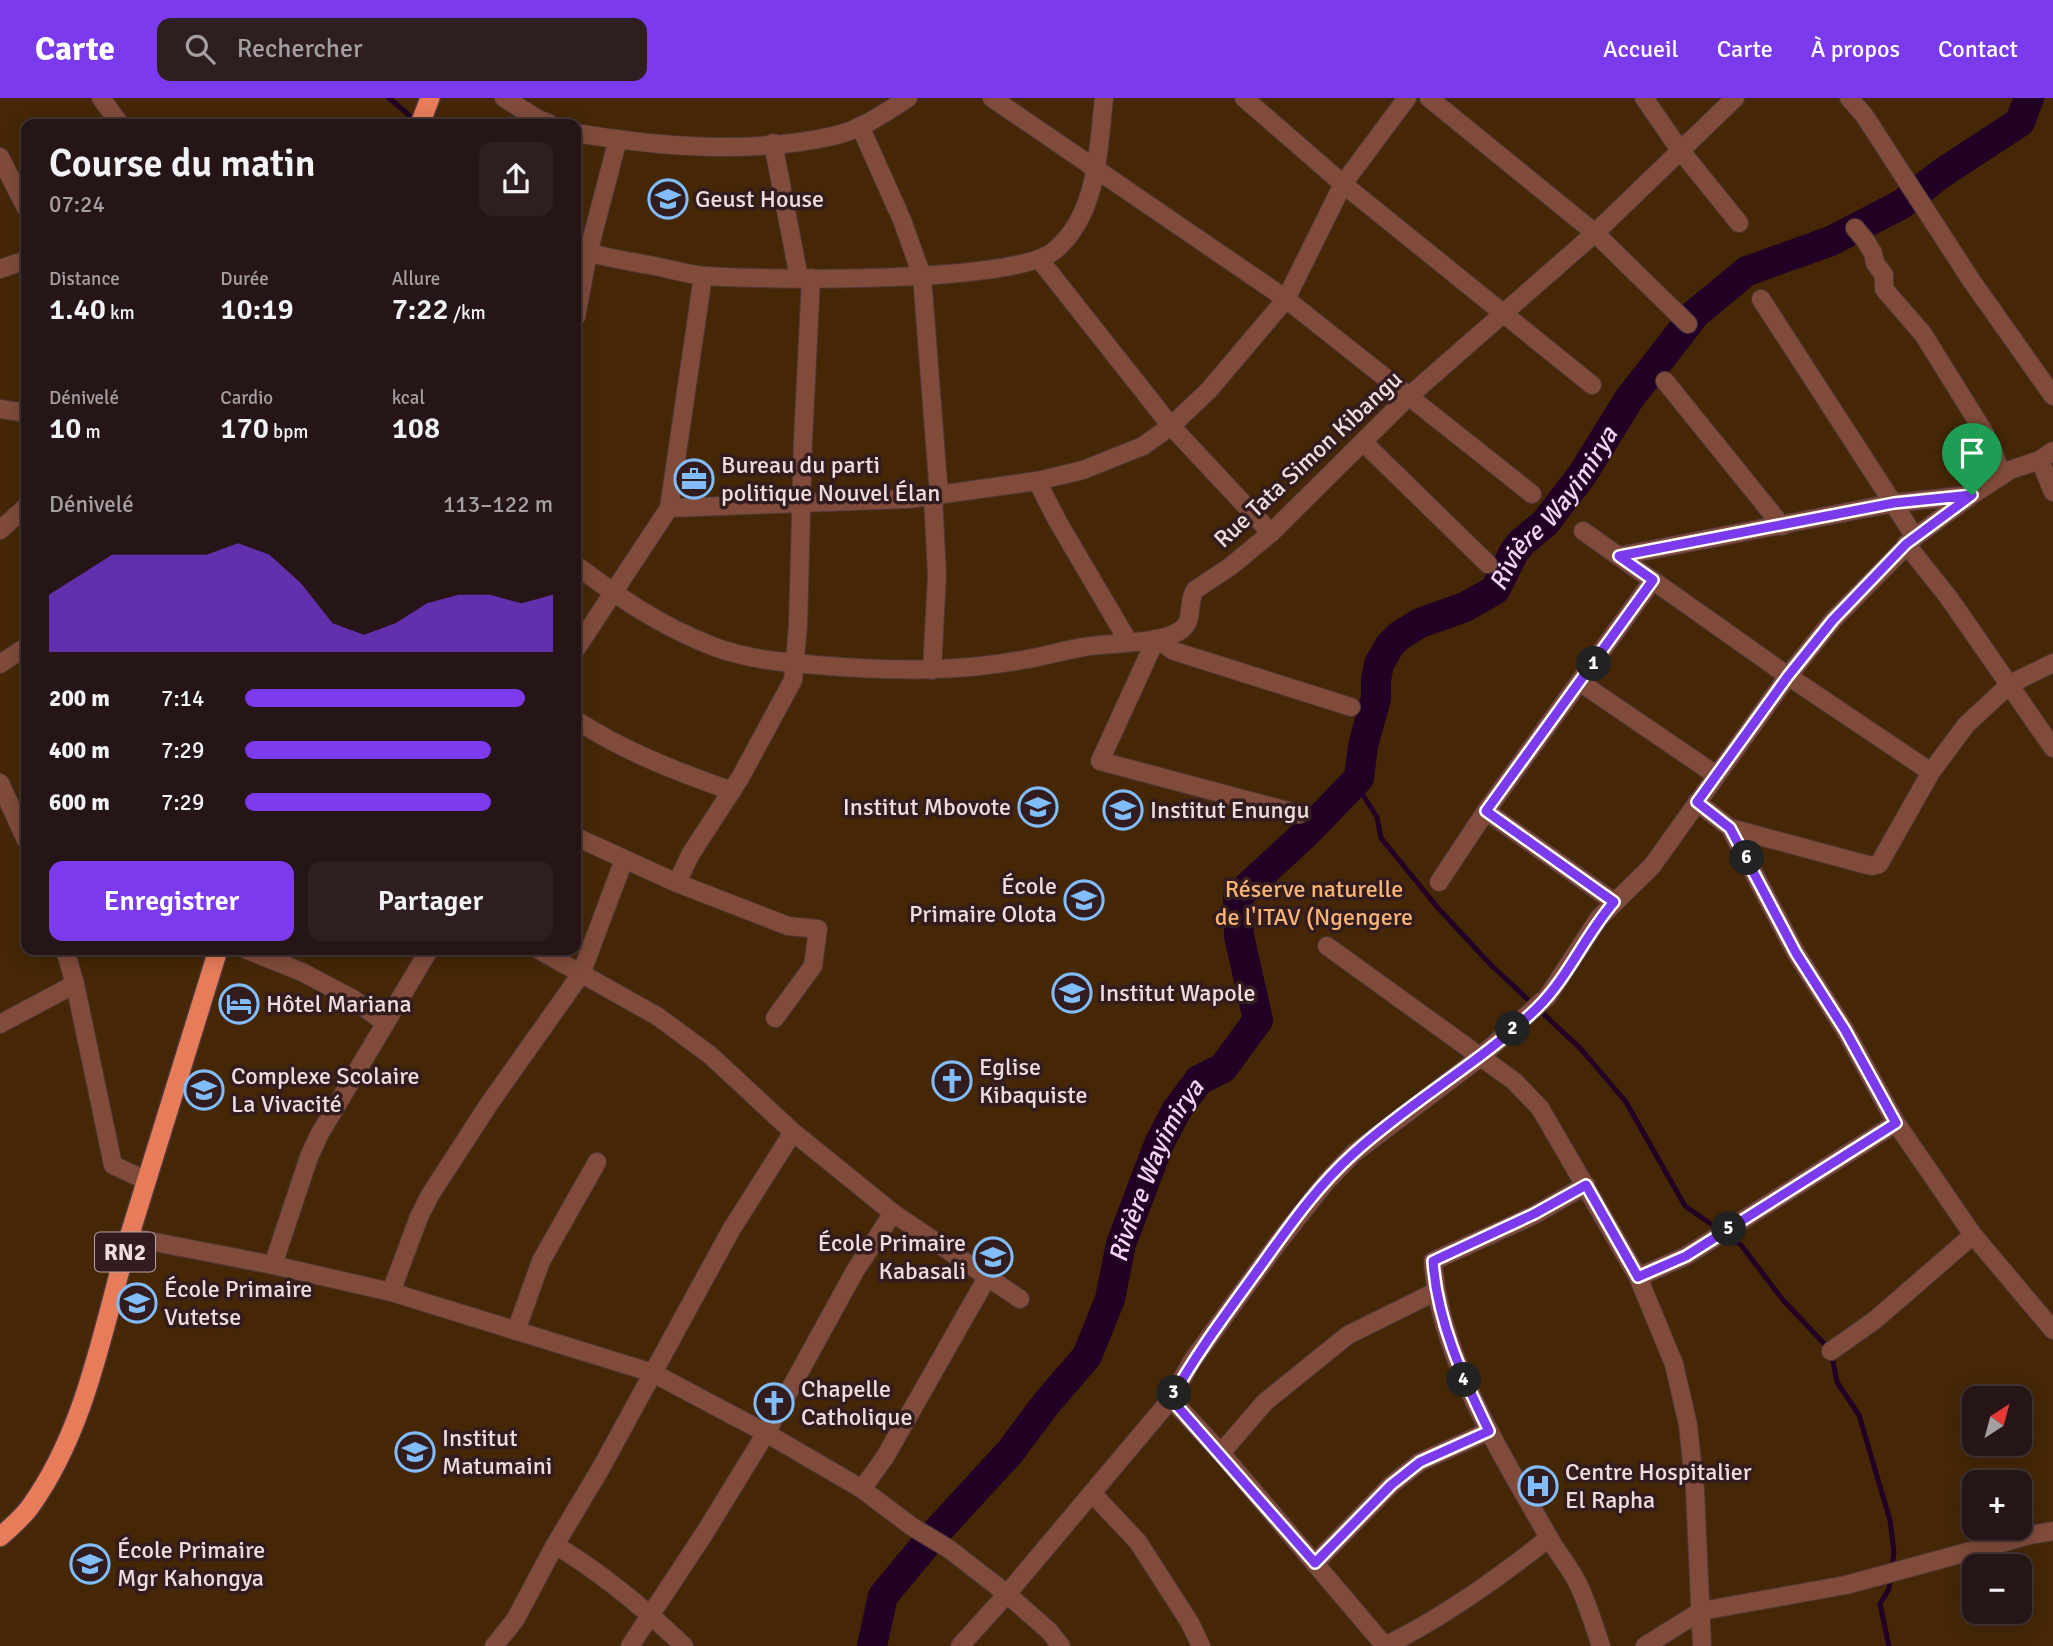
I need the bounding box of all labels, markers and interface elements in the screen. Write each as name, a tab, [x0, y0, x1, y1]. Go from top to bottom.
search box	[157, 18, 647, 81]
text: Carte	[35, 29, 115, 70]
icon: search	[181, 30, 219, 68]
text: Rechercher	[237, 33, 363, 65]
text: Accueil	[1603, 34, 1679, 64]
text: Carte	[1717, 34, 1773, 64]
text: À propos	[1811, 34, 1900, 64]
text: Contact	[1938, 34, 2018, 64]
text: Course du matin	[49, 140, 316, 187]
button: share	[479, 142, 553, 216]
school or university icon: Geust House	[647, 178, 689, 220]
place label: Geust House	[695, 184, 824, 214]
text: 07:24	[49, 190, 105, 219]
text: Distance	[49, 267, 120, 291]
text: Durée	[220, 267, 269, 291]
text: Allure	[392, 267, 440, 291]
text: 1.40	[49, 291, 106, 328]
text: 10:19	[220, 291, 294, 328]
text: 7:22	[392, 291, 449, 328]
text: km	[106, 301, 135, 325]
text: /km	[449, 301, 486, 325]
street label: Rue Tata Simon Kibangu	[1208, 364, 1408, 554]
text: Dénivelé	[49, 386, 119, 410]
text: Cardio	[220, 386, 273, 410]
text: kcal	[392, 386, 425, 410]
text: 10	[49, 410, 81, 447]
text: 170	[220, 410, 269, 447]
text: 108	[392, 410, 440, 447]
text: m	[81, 420, 101, 444]
text: bpm	[269, 420, 308, 444]
water label: Rivière Wayimirya	[1482, 420, 1626, 596]
pin	[1942, 423, 2002, 495]
icon: arrive	[1953, 434, 1991, 472]
place label: Bureau du parti politique Nouvel Élan	[721, 450, 940, 508]
office icon: Bureau du parti politique Nouvel Élan	[673, 458, 715, 500]
text: Dénivelé	[49, 490, 134, 519]
text: 113–122 m	[443, 490, 553, 519]
pin: 1	[1576, 646, 1612, 682]
text: 1	[1588, 651, 1599, 675]
text: 200 m	[49, 684, 110, 713]
text: 7:14	[161, 684, 204, 713]
text: 400 m	[49, 736, 110, 765]
text: 7:29	[161, 736, 204, 765]
school or university icon: Institut Mbovote	[1017, 786, 1059, 828]
text: 600 m	[49, 788, 110, 817]
text: 7:29	[161, 788, 204, 817]
school or university icon: Institut Enungu	[1102, 789, 1144, 831]
place label: Institut Mbovote	[843, 792, 1011, 822]
place label: Institut Enungu	[1150, 795, 1310, 825]
pin: 6	[1730, 840, 1764, 876]
text: 6	[1741, 845, 1752, 869]
button: Enregistrer	[49, 861, 294, 941]
button: Partager	[308, 861, 553, 941]
place label: École Primaire Olota	[909, 871, 1057, 929]
park label: Réserve naturelle de l'ITAV (Ngengere	[1215, 874, 1413, 932]
school or university icon: École Primaire Olota	[1063, 879, 1105, 921]
school or university icon: Institut Wapole	[1051, 972, 1093, 1014]
place label: Institut Wapole	[1099, 978, 1256, 1008]
hotel icon: Hôtel Mariana	[218, 983, 260, 1025]
place label: Hôtel Mariana	[266, 989, 412, 1019]
pin: 2	[1496, 1012, 1530, 1046]
text: 2	[1507, 1016, 1518, 1040]
place label: Eglise Kibaquiste	[979, 1052, 1087, 1110]
church icon: Eglise Kibaquiste	[931, 1060, 973, 1102]
place label: Complexe Scolaire La Vivacité	[231, 1061, 420, 1119]
school or university icon: Complexe Scolaire La Vivacité	[183, 1069, 225, 1111]
water label: Rivière Wayimirya	[1103, 1072, 1212, 1265]
pin: 5	[1712, 1212, 1746, 1246]
text: 5	[1723, 1216, 1734, 1240]
place label: École Primaire Kabasali	[818, 1228, 966, 1286]
road number: RN2	[95, 1232, 155, 1272]
school or university icon: École Primaire Kabasali	[972, 1236, 1014, 1278]
place label: École Primaire Vutetse	[164, 1274, 312, 1332]
school or university icon: École Primaire Vutetse	[116, 1282, 158, 1324]
pin: 4	[1446, 1362, 1482, 1398]
text: 4	[1458, 1367, 1469, 1391]
place label: Chapelle Catholique	[801, 1374, 912, 1432]
pin: 3	[1156, 1376, 1192, 1410]
text: 3	[1168, 1380, 1179, 1404]
church icon: Chapelle Catholique	[753, 1382, 795, 1424]
north arrow	[1962, 1386, 2032, 1456]
map controls	[1962, 1386, 2032, 1624]
place label: Institut Matumaini	[442, 1423, 552, 1481]
school or university icon: Institut Matumaini	[394, 1431, 436, 1473]
place label: Centre Hospitalier El Rapha	[1565, 1457, 1752, 1515]
hospital icon: Centre Hospitalier El Rapha	[1517, 1465, 1559, 1507]
button: +	[1962, 1470, 2032, 1540]
place label: École Primaire Mgr Kahongya	[117, 1535, 265, 1593]
school or university icon: École Primaire Mgr Kahongya	[69, 1543, 111, 1585]
button: −	[1962, 1554, 2032, 1624]

